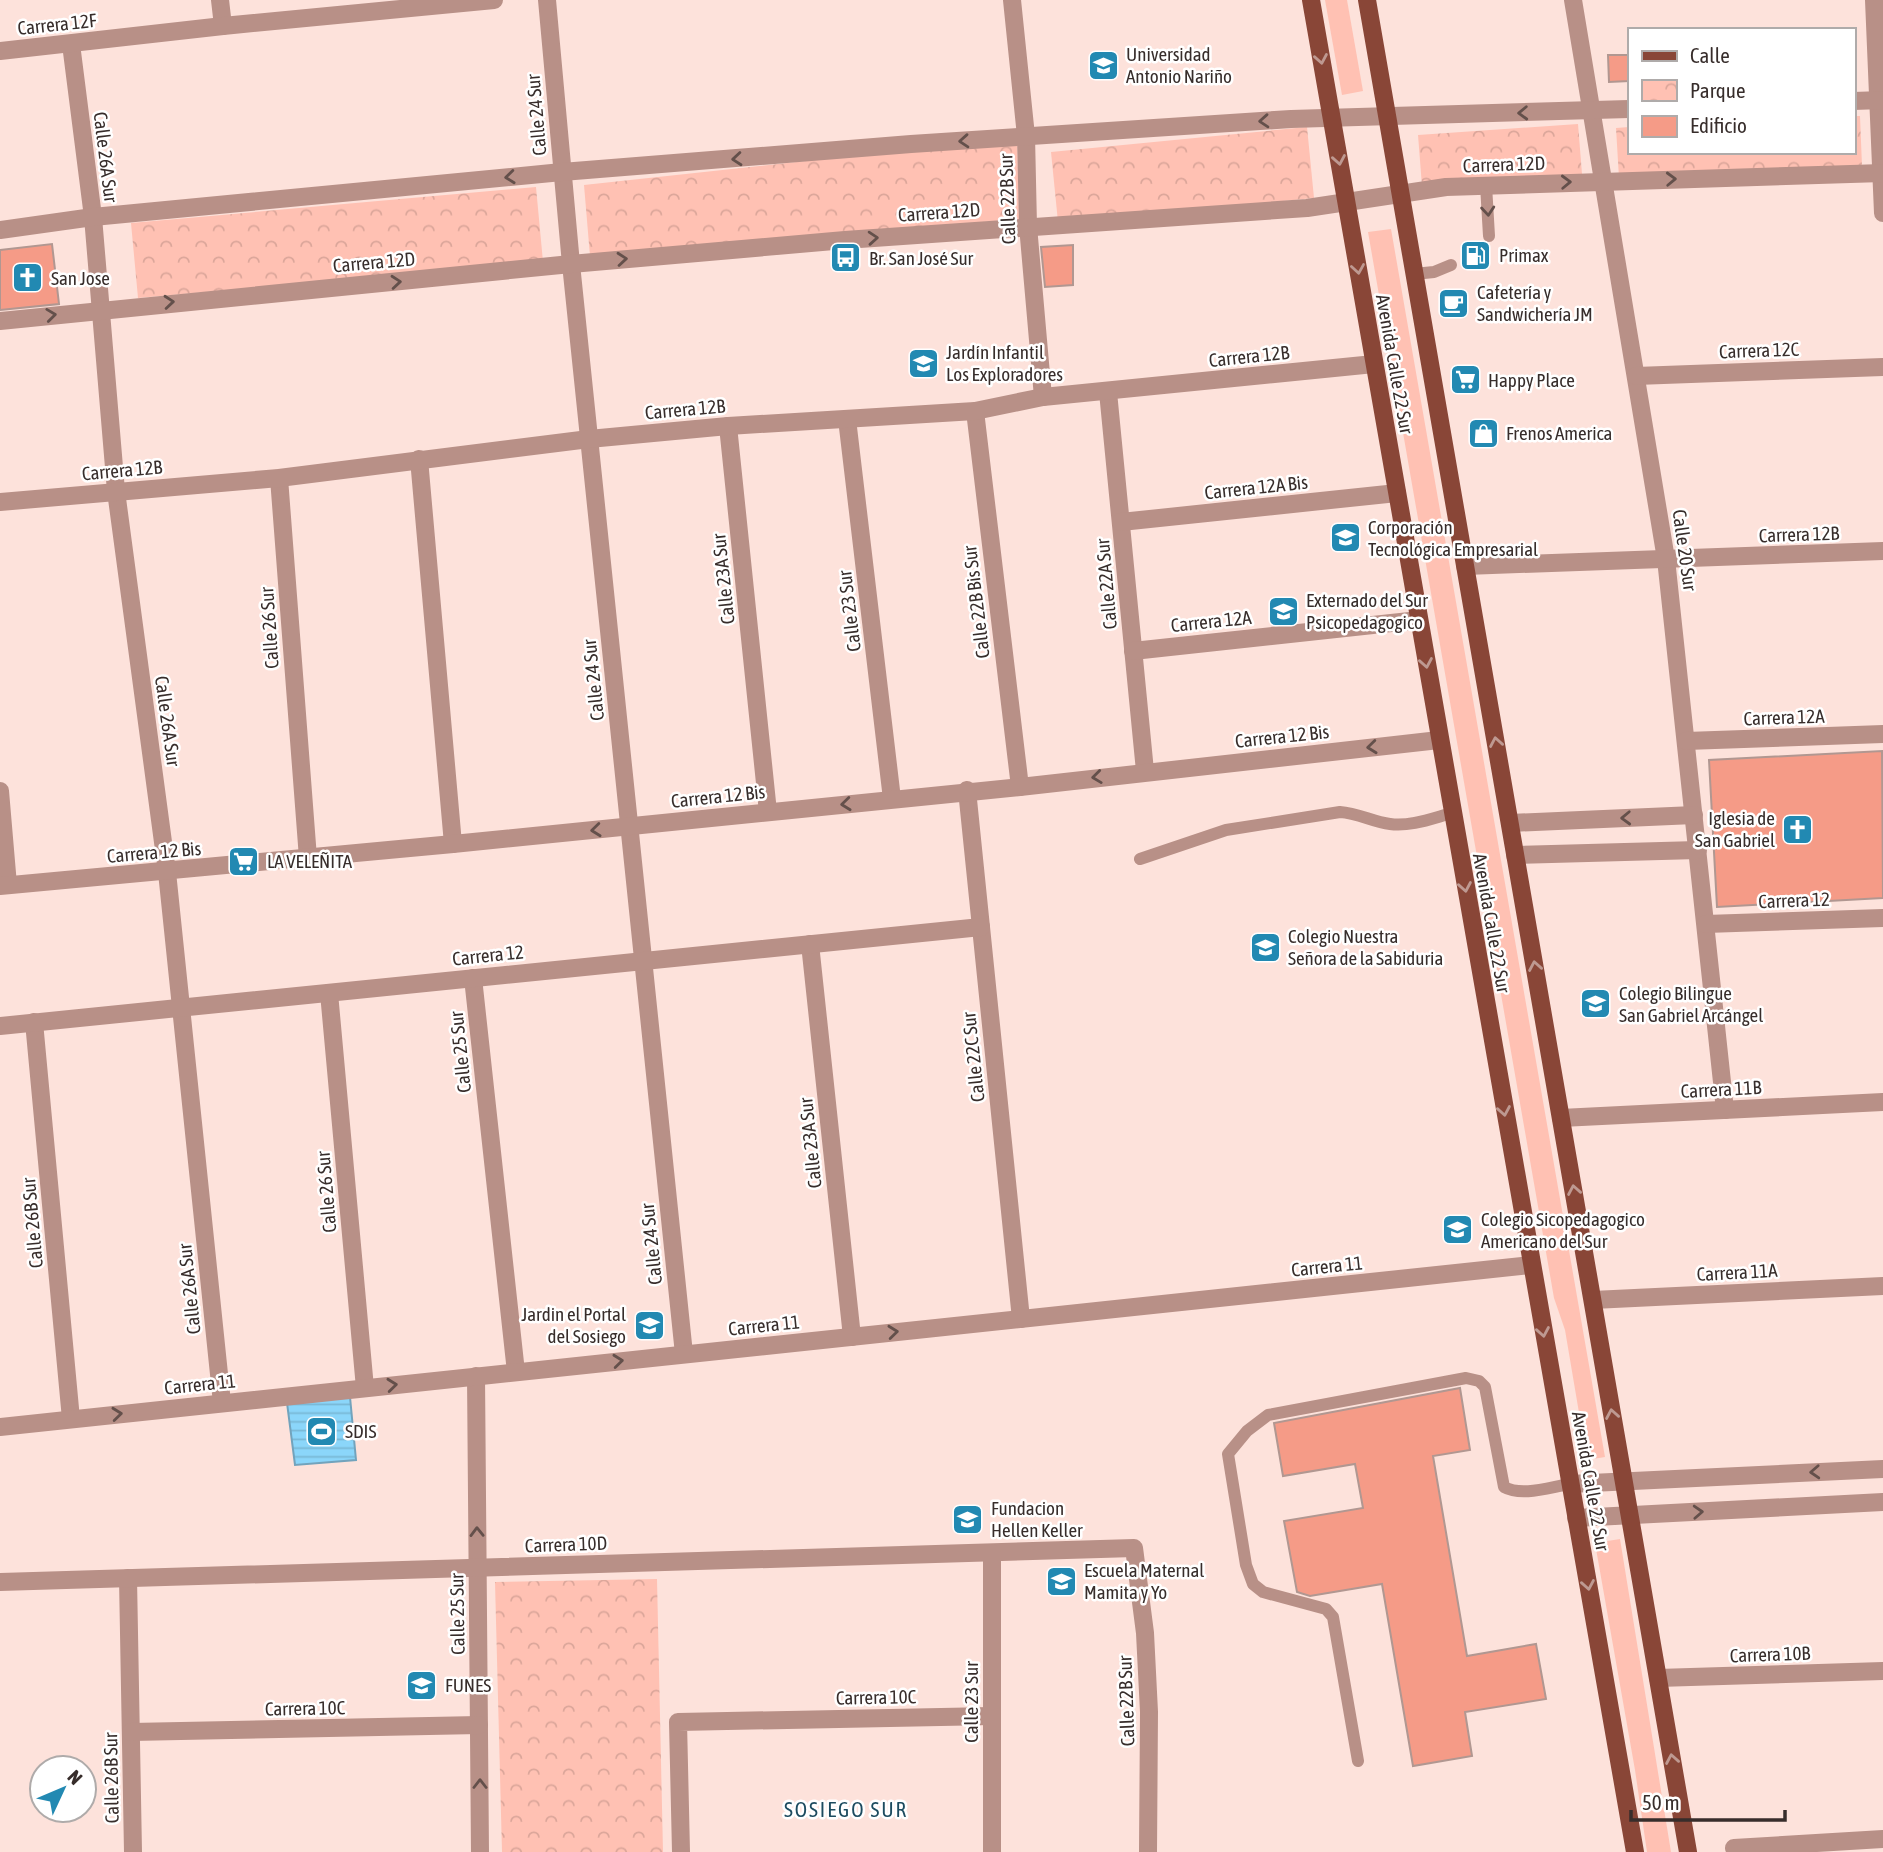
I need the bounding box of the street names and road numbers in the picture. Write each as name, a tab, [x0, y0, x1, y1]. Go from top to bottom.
street label: Carrera 12F	[16, 9, 98, 39]
street label: Calle 24 Sur	[521, 73, 551, 157]
street label: Calle 26A Sur	[90, 110, 123, 204]
street label: Carrera 12D	[1462, 152, 1546, 176]
street label: Calle 22B Sur	[994, 153, 1020, 245]
street label: Carrera 12D	[897, 198, 981, 226]
street label: Carrera 12D	[332, 247, 416, 277]
street label: Avenida Calle 22 Sur	[1372, 292, 1418, 436]
street label: Carrera 12C	[1718, 338, 1800, 362]
street label: Carrera 12B	[1208, 341, 1290, 371]
street label: Carrera 12B	[644, 395, 726, 423]
street label: Carrera 12B	[81, 456, 163, 484]
street label: Carrera 12A Bis	[1203, 471, 1309, 503]
street label: Calle 20 Sur	[1668, 508, 1702, 592]
street label: Carrera 12B	[1758, 522, 1840, 546]
street label: Calle 23A Sur	[707, 532, 739, 625]
street label: Calle 22A Sur	[1091, 537, 1121, 630]
street label: Calle 22B Bis Sur	[958, 544, 994, 660]
street label: Calle 23 Sur	[833, 569, 865, 653]
street label: Calle 26 Sur	[255, 586, 283, 670]
street label: Carrera 12A	[1170, 606, 1253, 636]
street label: Calle 24 Sur	[578, 638, 608, 722]
street label: Calle 26A Sur	[151, 674, 185, 768]
street label: Carrera 12A	[1743, 705, 1826, 729]
street label: Carrera 12 Bis	[1234, 720, 1330, 752]
street label: Carrera 12 Bis	[670, 780, 766, 812]
street label: Carrera 12 Bis	[106, 837, 202, 867]
street label: Avenida Calle 22 Sur	[1469, 851, 1515, 995]
street label: Carrera 12	[1758, 888, 1830, 912]
street label: Carrera 12	[451, 940, 525, 970]
street label: Calle 25 Sur	[445, 1010, 475, 1094]
street label: Calle 22C Sur	[957, 1011, 989, 1103]
street label: Carrera 11B	[1680, 1076, 1762, 1102]
street label: Calle 23A Sur	[794, 1096, 826, 1189]
street label: Calle 26 Sur	[311, 1150, 341, 1234]
street label: Calle 26B Sur	[17, 1176, 47, 1269]
street label: Calle 24 Sur	[636, 1202, 666, 1286]
street label: Calle 26A Sur	[173, 1242, 205, 1335]
street label: Carrera 11	[1290, 1251, 1364, 1281]
street label: Carrera 11A	[1696, 1259, 1779, 1285]
street label: Carrera 11	[727, 1310, 801, 1340]
street label: Carrera 11	[163, 1369, 237, 1399]
street label: Avenida Calle 22 Sur	[1568, 1409, 1614, 1553]
street label: Carrera 10D	[524, 1532, 608, 1556]
street label: Calle 25 Sur	[445, 1573, 469, 1655]
street label: Carrera 10B	[1729, 1642, 1811, 1666]
street label: Calle 22B Sur	[1113, 1655, 1139, 1747]
street label: Calle 23 Sur	[960, 1661, 982, 1743]
street label: Carrera 10C	[836, 1685, 917, 1709]
street label: Carrera 10C	[265, 1696, 346, 1720]
street label: Calle 26B Sur	[99, 1732, 123, 1824]

